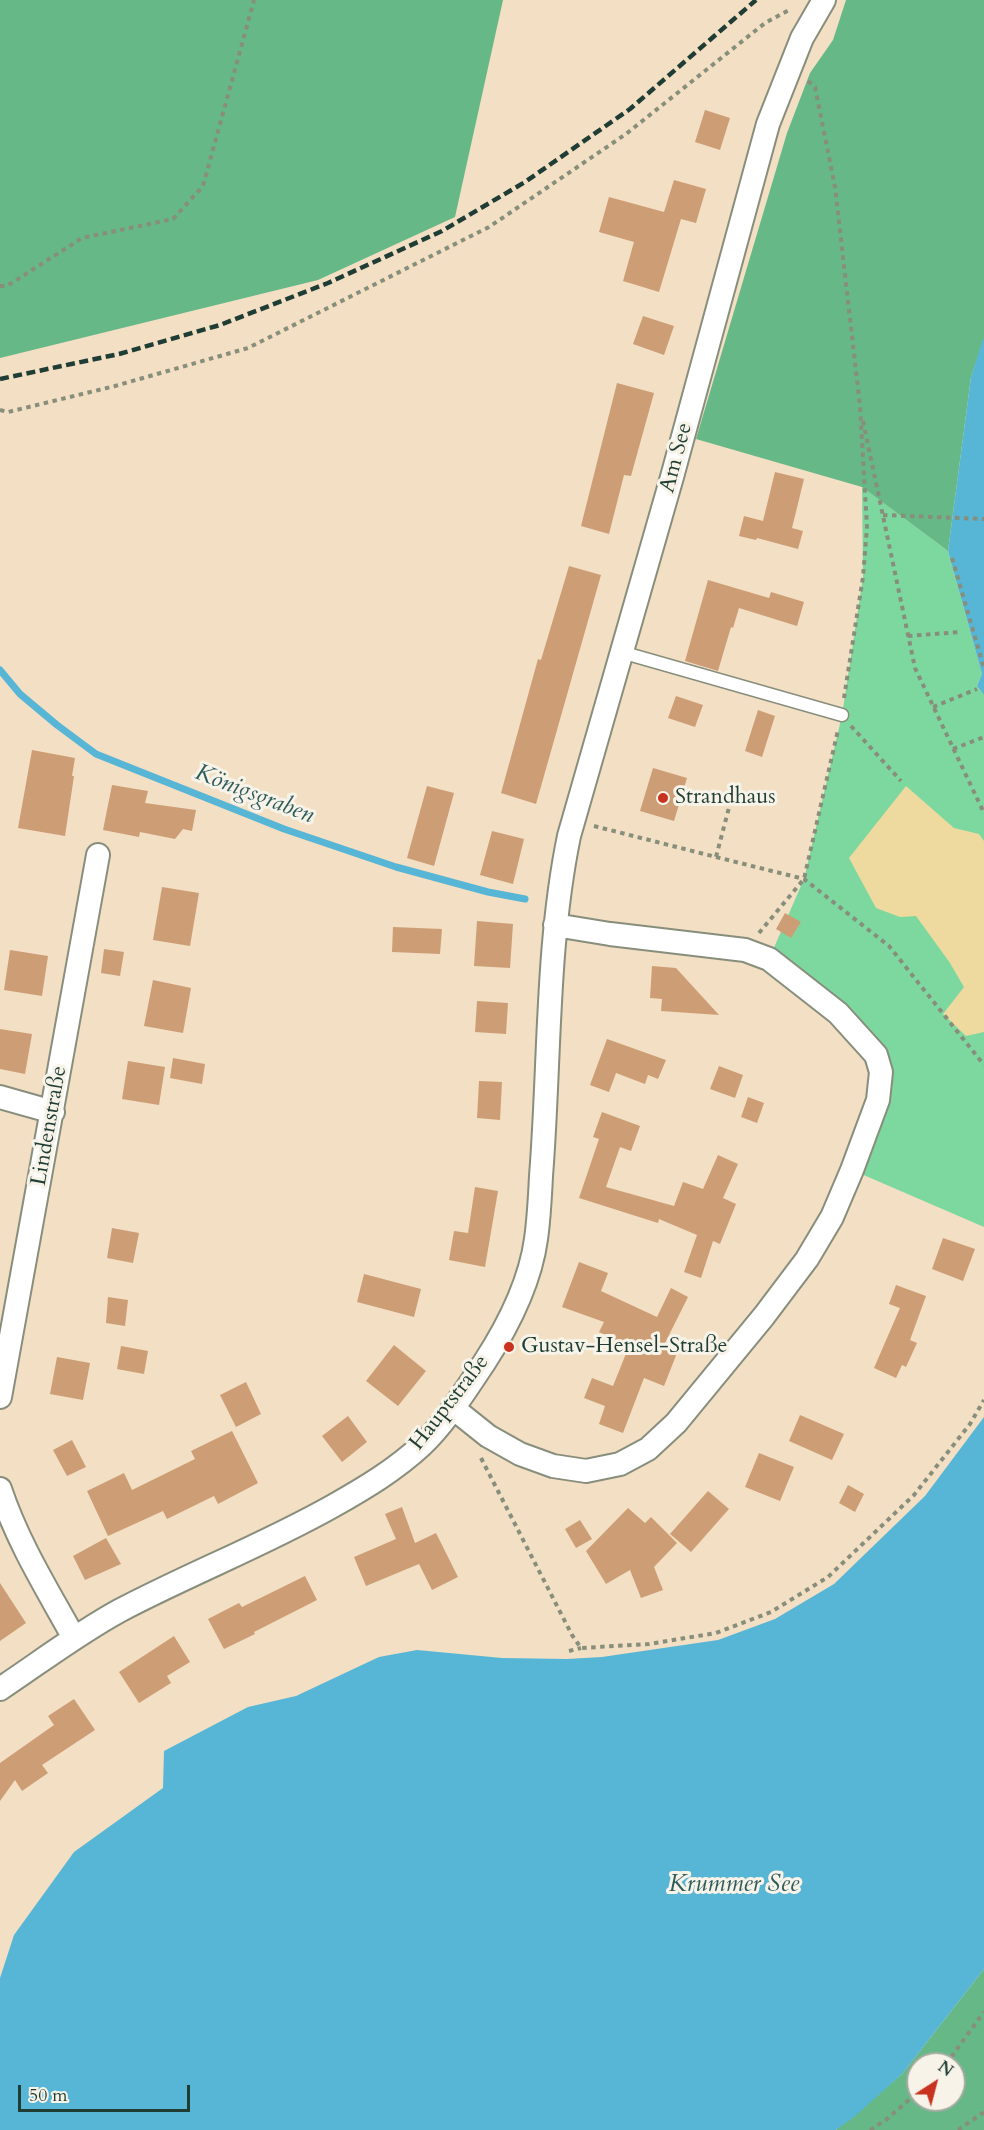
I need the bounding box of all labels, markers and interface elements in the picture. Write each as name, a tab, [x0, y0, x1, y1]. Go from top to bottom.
street label: Am See	[655, 420, 699, 496]
water label: Königsgraben	[190, 759, 318, 831]
place label: Strandhaus	[675, 785, 776, 811]
marker: Strandhaus	[656, 791, 670, 805]
street label: Lindenstraße	[26, 1064, 74, 1188]
place label: Gustav-Hensel-Straße	[521, 1334, 727, 1360]
marker: Gustav-Hensel-Straße	[502, 1340, 516, 1354]
street label: Hauptstraße	[405, 1350, 495, 1456]
water label: Krummer See	[669, 1871, 799, 1899]
north arrow	[906, 2052, 966, 2112]
text: N	[933, 2056, 957, 2082]
scale bar	[21, 2073, 194, 2111]
text: 50 m	[29, 2083, 68, 2108]

